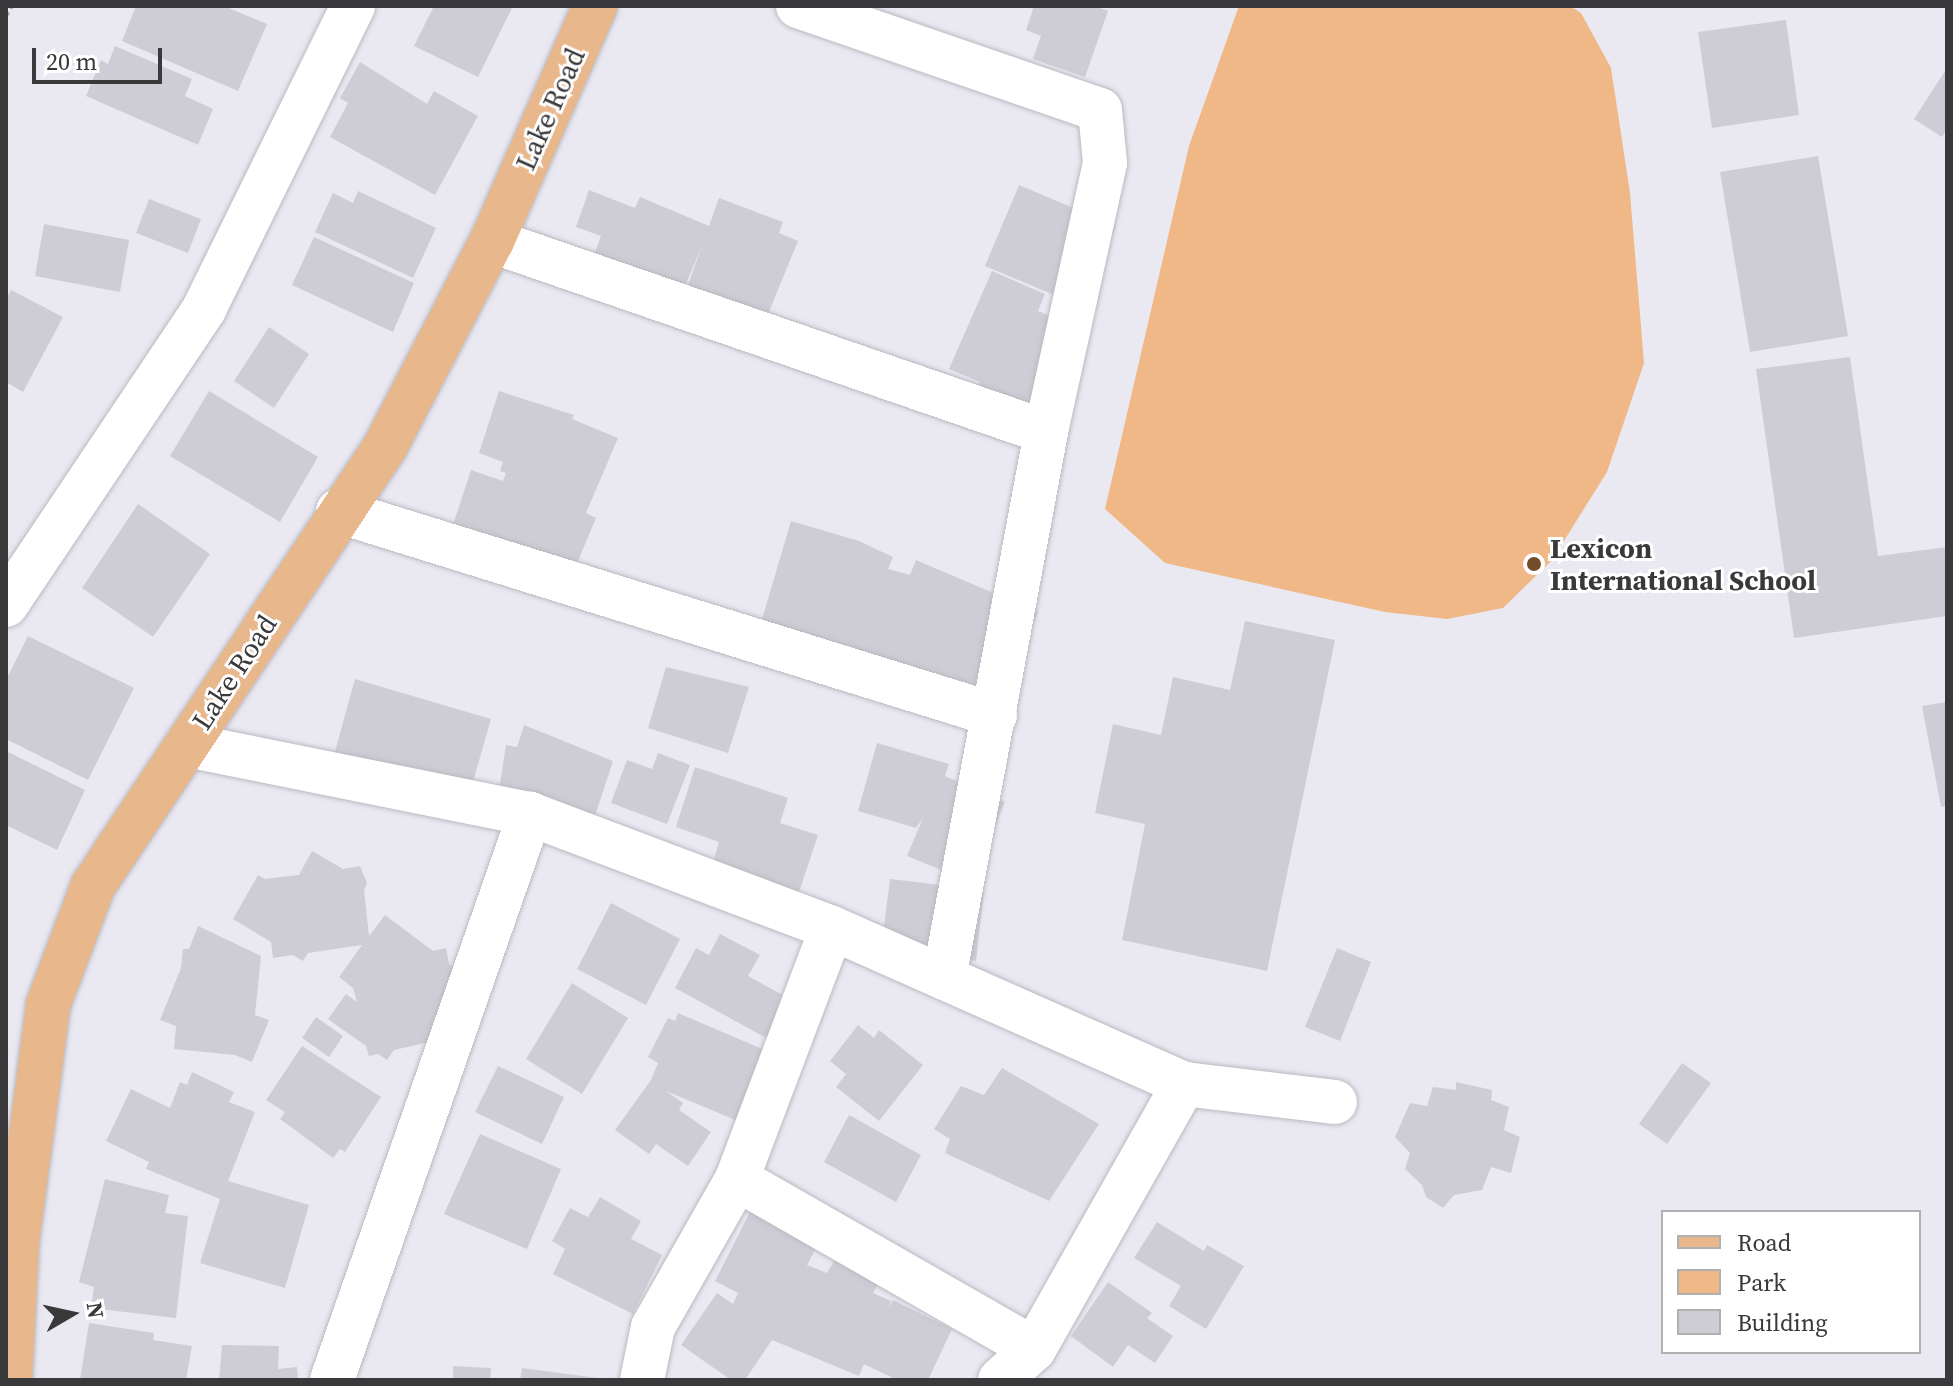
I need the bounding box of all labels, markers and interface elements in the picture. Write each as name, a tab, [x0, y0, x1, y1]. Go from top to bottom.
scale bar	[36, 32, 166, 82]
street label: Lake Road	[508, 43, 592, 175]
text: 20 m	[46, 45, 97, 78]
place label: Lexicon International School	[1550, 531, 1816, 597]
marker: Lexicon International School	[1525, 555, 1543, 573]
street label: Lake Road	[185, 608, 283, 736]
legend	[1661, 1210, 1921, 1354]
text: Road	[1737, 1226, 1791, 1259]
text: Park	[1737, 1266, 1786, 1299]
north arrow	[32, 1274, 112, 1354]
text: N	[80, 1300, 112, 1321]
text: Building	[1737, 1306, 1828, 1339]

